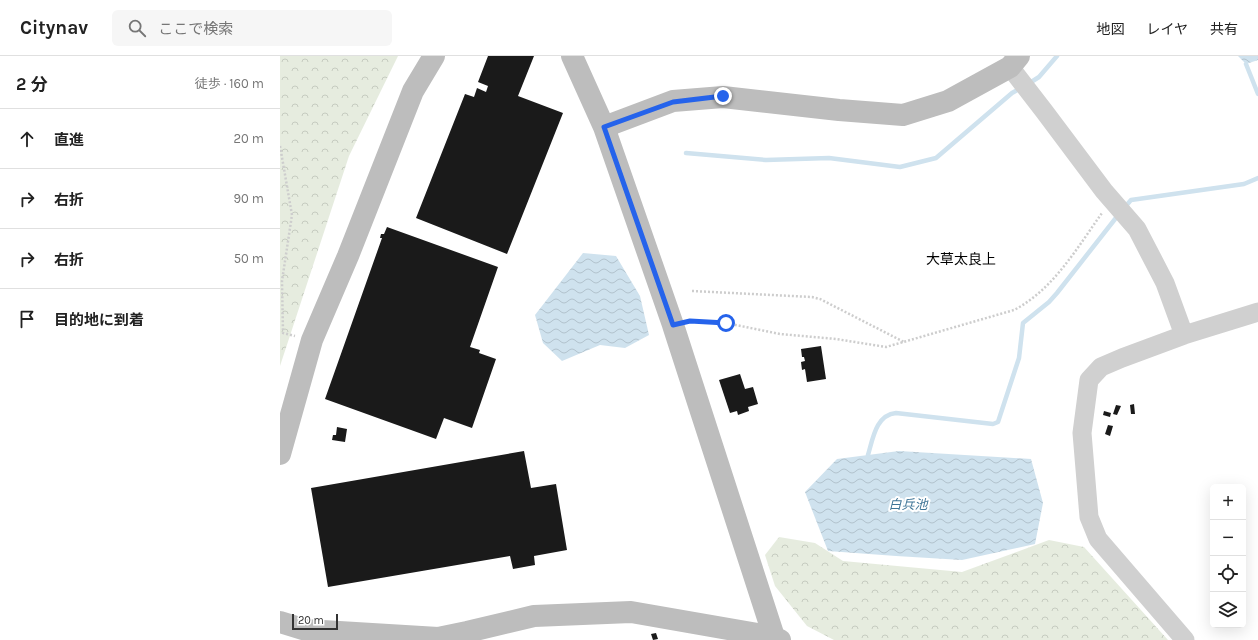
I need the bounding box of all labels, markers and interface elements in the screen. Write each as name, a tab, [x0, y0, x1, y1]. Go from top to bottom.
search box	[112, 10, 392, 46]
text: Citynav	[20, 17, 88, 39]
icon: search	[126, 17, 148, 39]
text: ここで検索	[158, 20, 233, 38]
text: 地図	[1096, 21, 1124, 38]
text: レイヤ	[1146, 21, 1188, 38]
text: 共有	[1210, 21, 1238, 38]
text: 2 分	[16, 74, 48, 94]
text: 徒歩 · 160 m	[195, 76, 264, 91]
route end	[714, 87, 732, 105]
icon: ahead	[16, 128, 38, 150]
text: 直進	[54, 131, 84, 149]
text: 20 m	[234, 131, 264, 146]
icon: right	[16, 188, 38, 210]
text: 右折	[54, 191, 84, 209]
text: 90 m	[233, 191, 264, 206]
icon: right	[16, 248, 38, 270]
text: 右折	[54, 251, 84, 269]
text: 50 m	[234, 251, 264, 266]
district label: 大草太良上	[926, 251, 996, 268]
icon: arrive	[16, 308, 38, 330]
text: 目的地に到着	[54, 311, 144, 329]
route start	[717, 314, 735, 332]
map controls	[1210, 484, 1246, 628]
button: +	[1210, 484, 1246, 520]
water label: 白兵池	[888, 497, 929, 512]
button: −	[1210, 520, 1246, 556]
button: locate	[1210, 556, 1246, 592]
button: layers	[1210, 592, 1246, 628]
scale bar	[292, 612, 338, 631]
text: 20 m	[298, 614, 324, 627]

